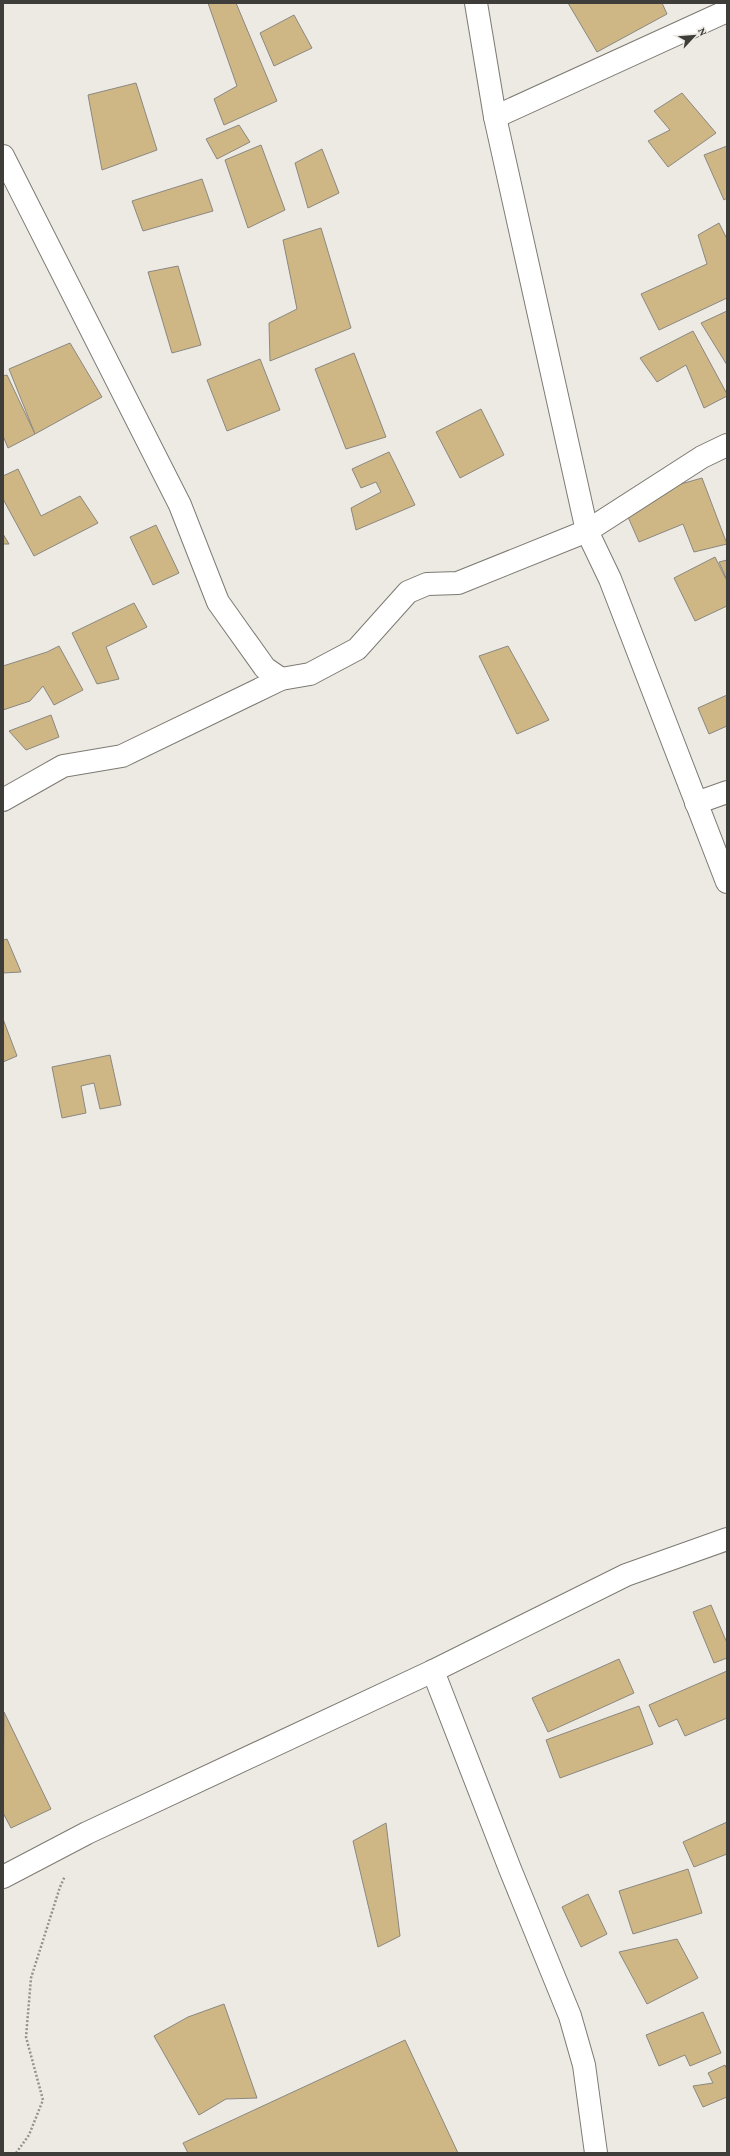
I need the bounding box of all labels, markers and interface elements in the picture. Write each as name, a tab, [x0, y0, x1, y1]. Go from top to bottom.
north arrow	[674, 16, 714, 56]
text: N	[696, 26, 710, 38]

